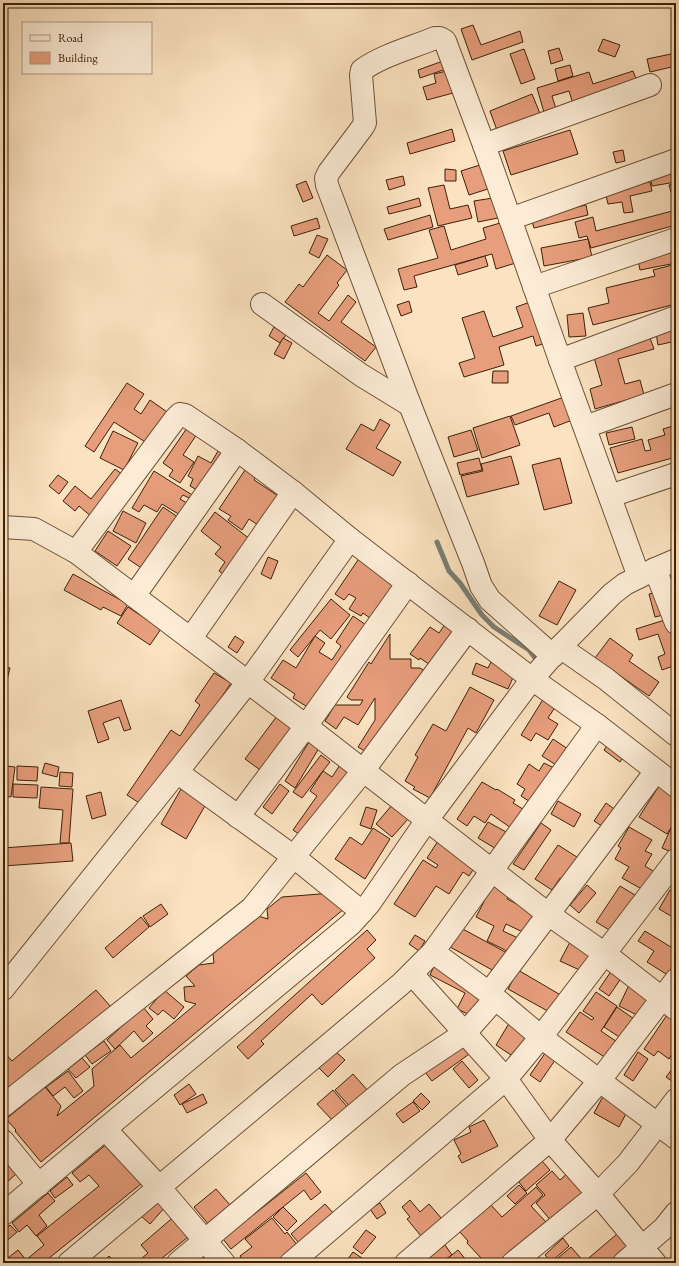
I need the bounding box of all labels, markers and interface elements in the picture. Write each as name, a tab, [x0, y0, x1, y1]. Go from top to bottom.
legend	[22, 22, 152, 74]
text: Road	[58, 30, 84, 46]
text: Building	[58, 50, 99, 66]

